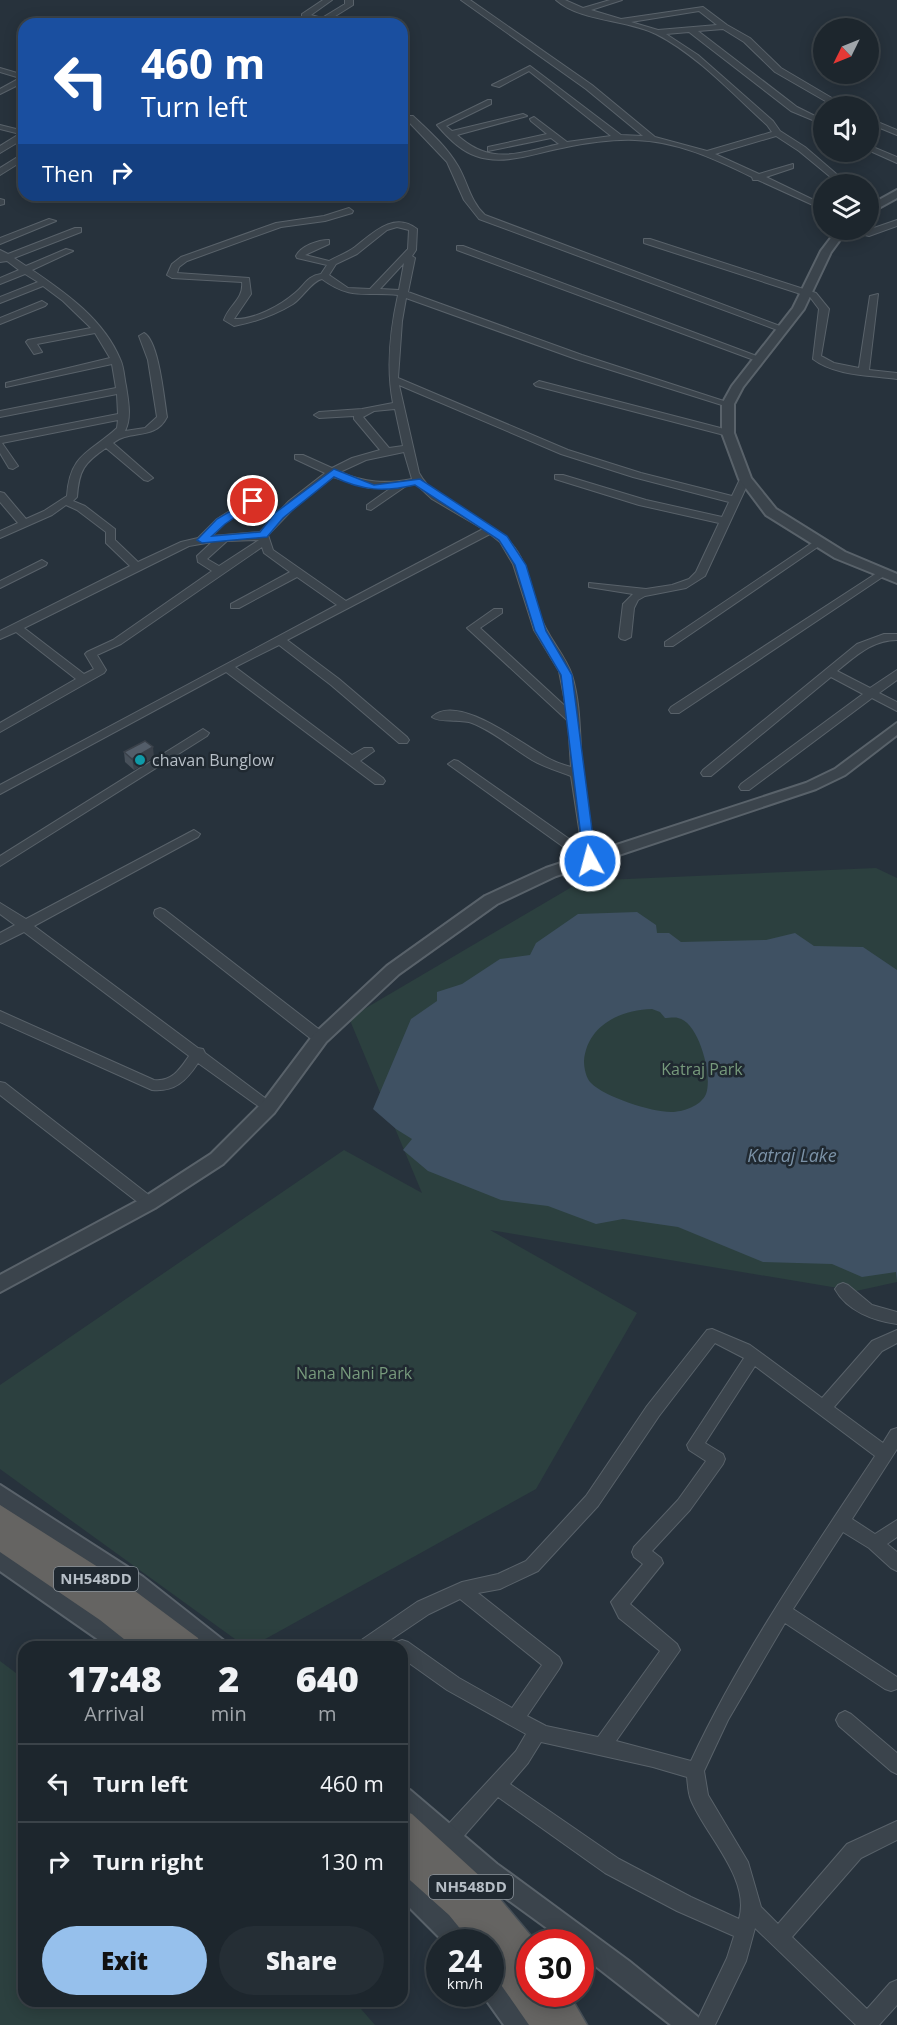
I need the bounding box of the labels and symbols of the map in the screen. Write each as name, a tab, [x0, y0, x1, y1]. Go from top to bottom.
north arrow	[813, 18, 879, 84]
pin	[227, 475, 278, 526]
place label: chavan Bunglow	[152, 749, 275, 771]
marker: chavan Bunglow	[133, 753, 147, 767]
position arrow	[558, 829, 622, 893]
park label: Katraj Park	[661, 1058, 743, 1080]
water label: Katraj Lake	[747, 1143, 837, 1167]
park label: Nana Nani Park	[296, 1362, 413, 1384]
road number: NH548DD	[54, 1567, 138, 1591]
road number: NH548DD	[429, 1875, 513, 1899]
speed limit sign: 30	[516, 1929, 594, 2007]

